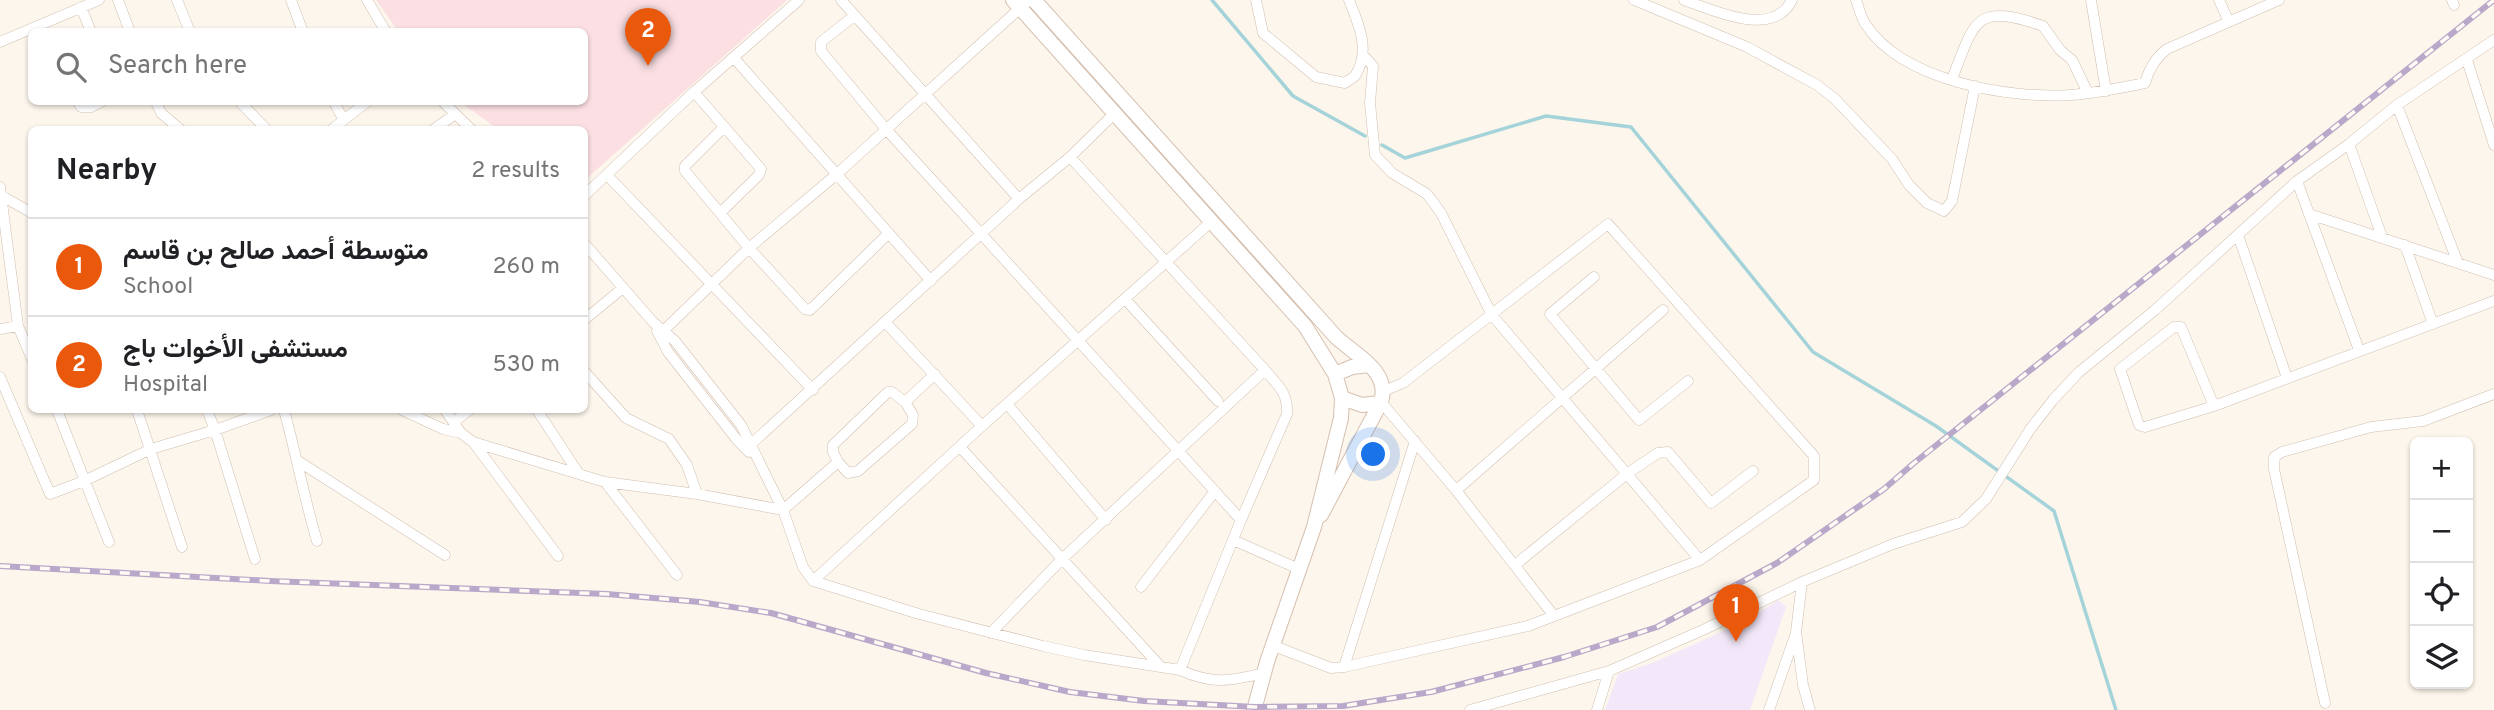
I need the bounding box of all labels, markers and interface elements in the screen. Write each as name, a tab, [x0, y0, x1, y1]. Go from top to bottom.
pin: 2	[625, 8, 671, 66]
search box	[28, 28, 588, 105]
icon: search	[52, 48, 90, 86]
text: Search here	[108, 50, 247, 83]
text: Nearby	[56, 153, 157, 190]
text: 2 results	[471, 157, 560, 186]
text: متوسطة أحمد صالح بن قاسم	[123, 236, 429, 269]
text: 1	[74, 253, 84, 282]
text: 260 m	[493, 253, 560, 282]
text: School	[123, 273, 193, 302]
text: مستشفى الأخوات باج	[123, 334, 348, 367]
text: 2	[72, 351, 86, 380]
text: 530 m	[492, 351, 560, 380]
text: Hospital	[123, 371, 208, 400]
your location	[1356, 437, 1390, 471]
map controls	[2410, 437, 2473, 689]
button: +	[2410, 437, 2473, 500]
button: −	[2410, 500, 2473, 563]
button: locate	[2410, 563, 2473, 626]
pin: 1	[1713, 584, 1759, 642]
button: layers	[2410, 626, 2473, 689]

